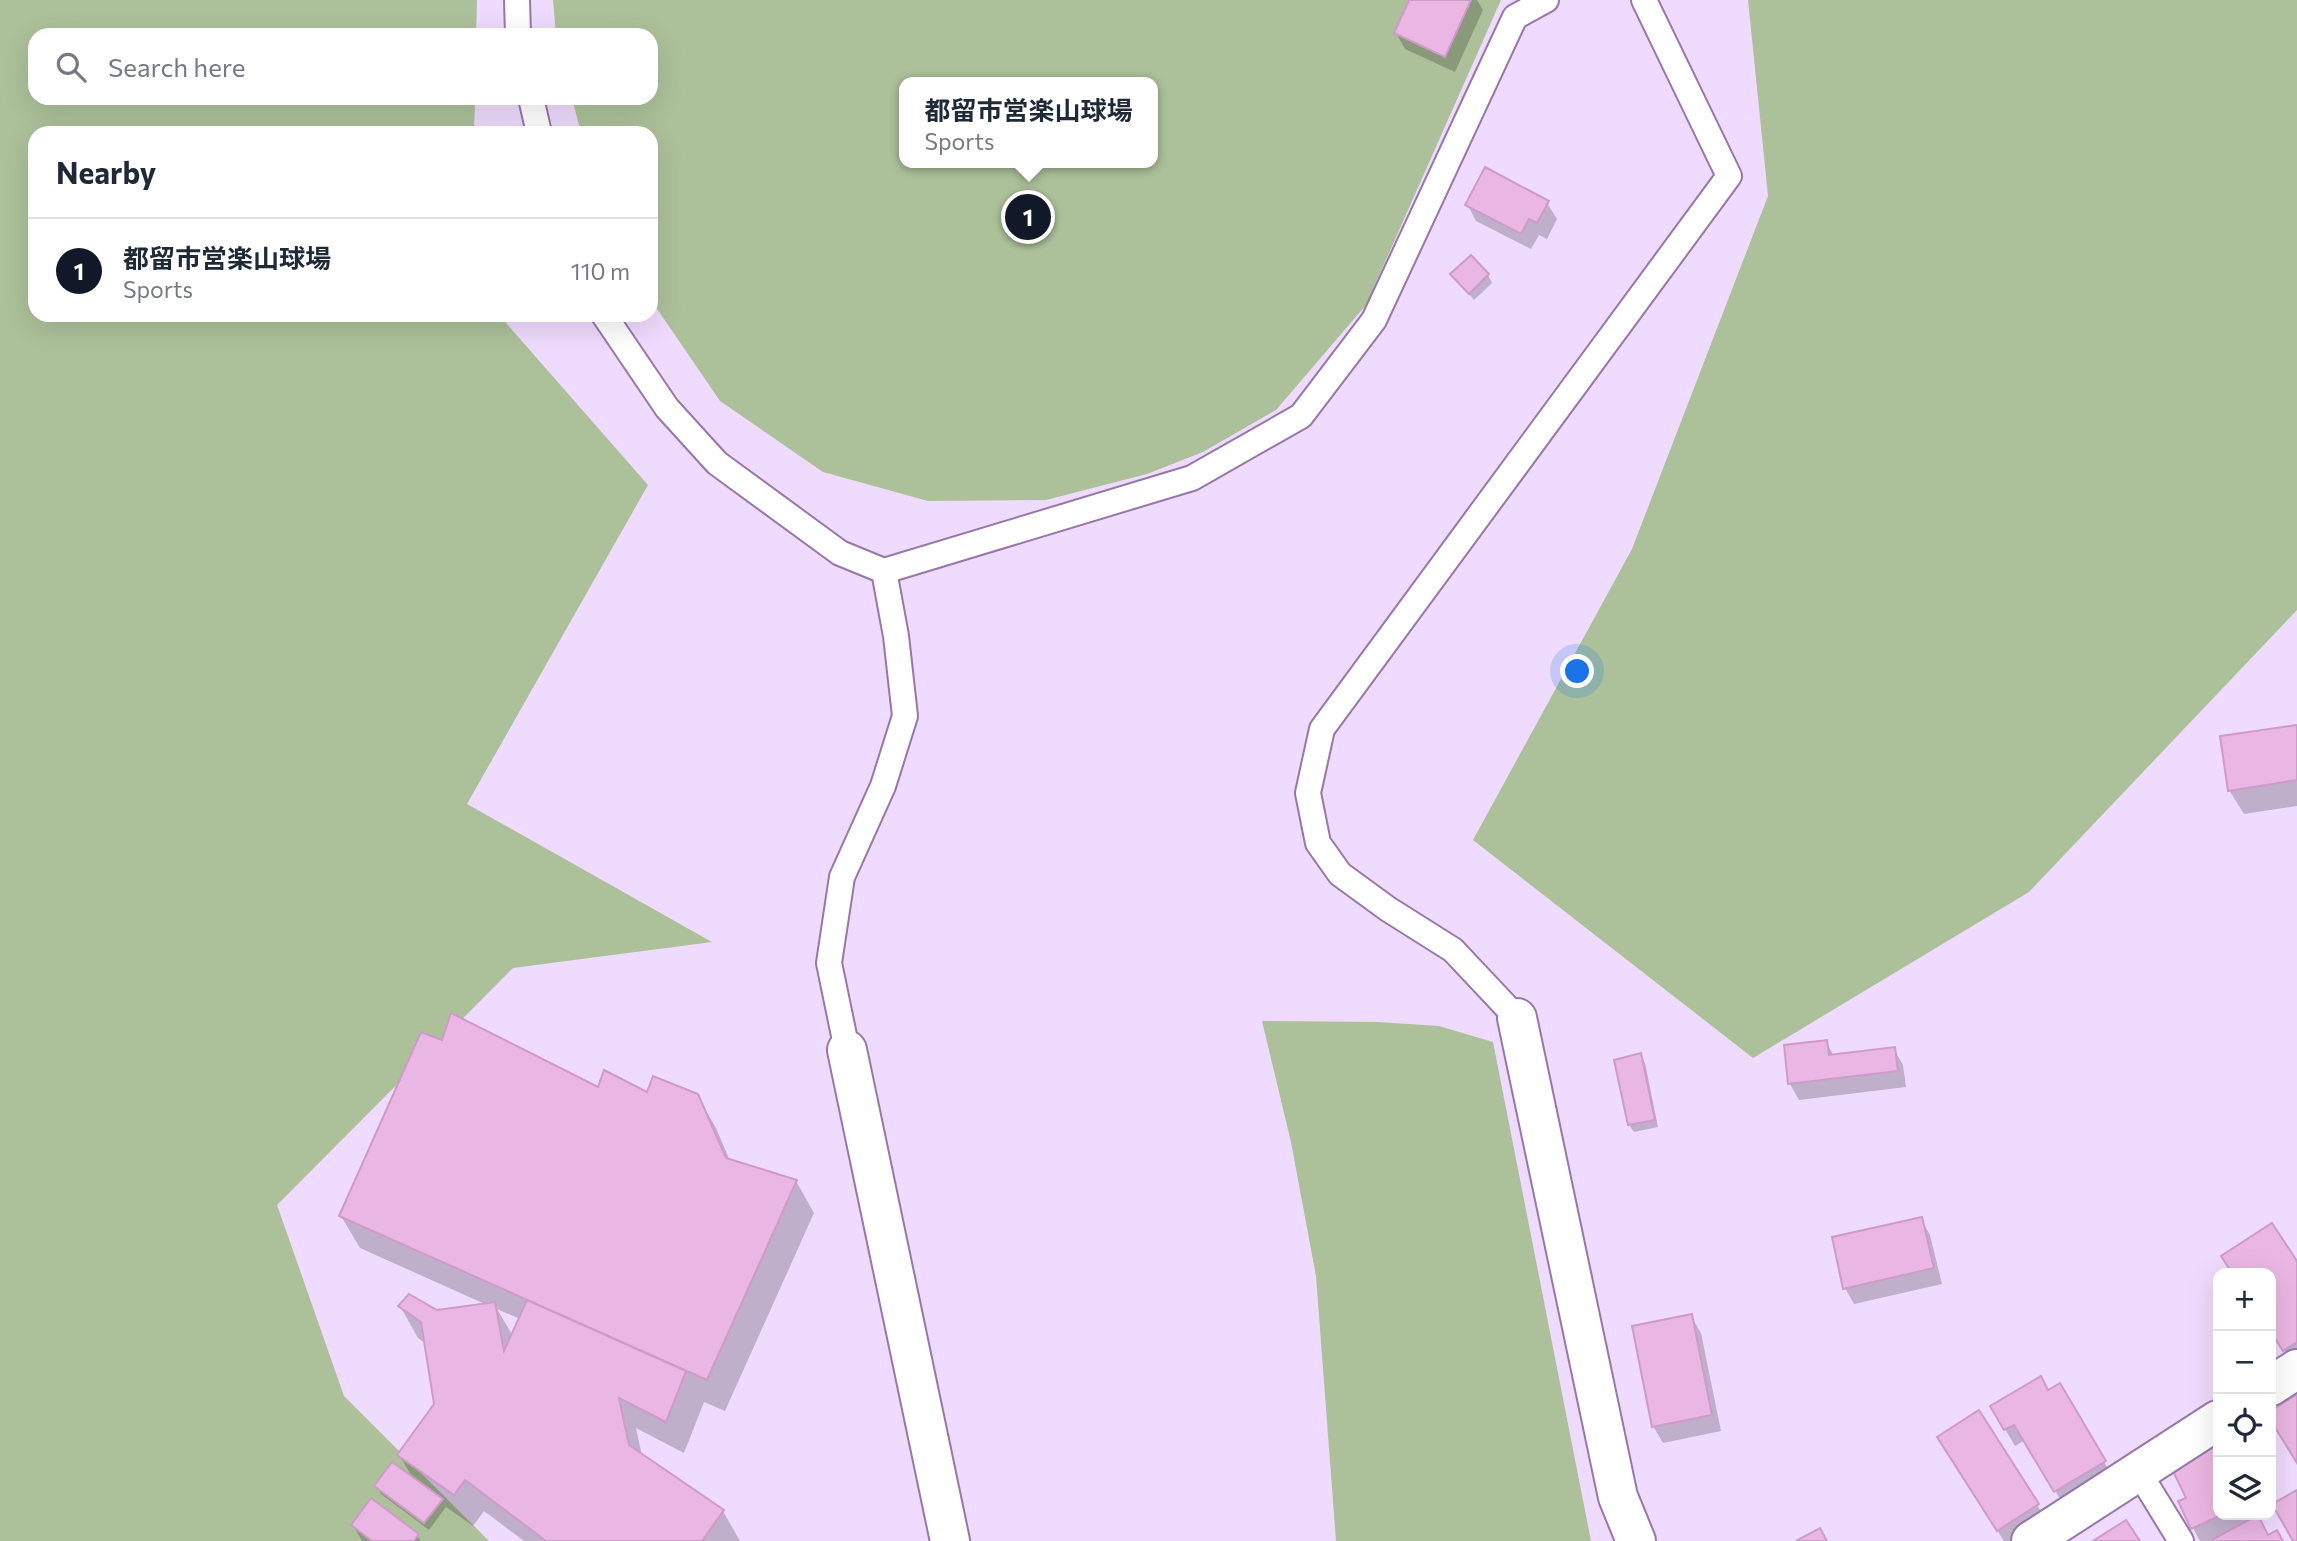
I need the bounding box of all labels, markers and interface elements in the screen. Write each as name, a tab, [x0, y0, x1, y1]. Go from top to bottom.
search box	[28, 28, 658, 105]
icon: search	[52, 48, 90, 86]
text: Search here	[108, 51, 246, 82]
popup	[899, 77, 1158, 168]
text: 都留市営楽山球場	[924, 94, 1133, 125]
text: Sports	[924, 127, 994, 155]
text: Nearby	[56, 153, 156, 190]
pin: 1	[1005, 191, 1051, 243]
text: 都留市営楽山球場	[123, 242, 331, 273]
text: 1	[74, 257, 84, 285]
text: 110 m	[571, 257, 630, 285]
text: Sports	[123, 275, 193, 303]
your location	[1560, 654, 1594, 688]
map controls	[2213, 1268, 2276, 1520]
button: +	[2213, 1268, 2276, 1331]
button: −	[2213, 1331, 2276, 1394]
button: locate	[2213, 1394, 2276, 1457]
button: layers	[2213, 1457, 2276, 1520]

